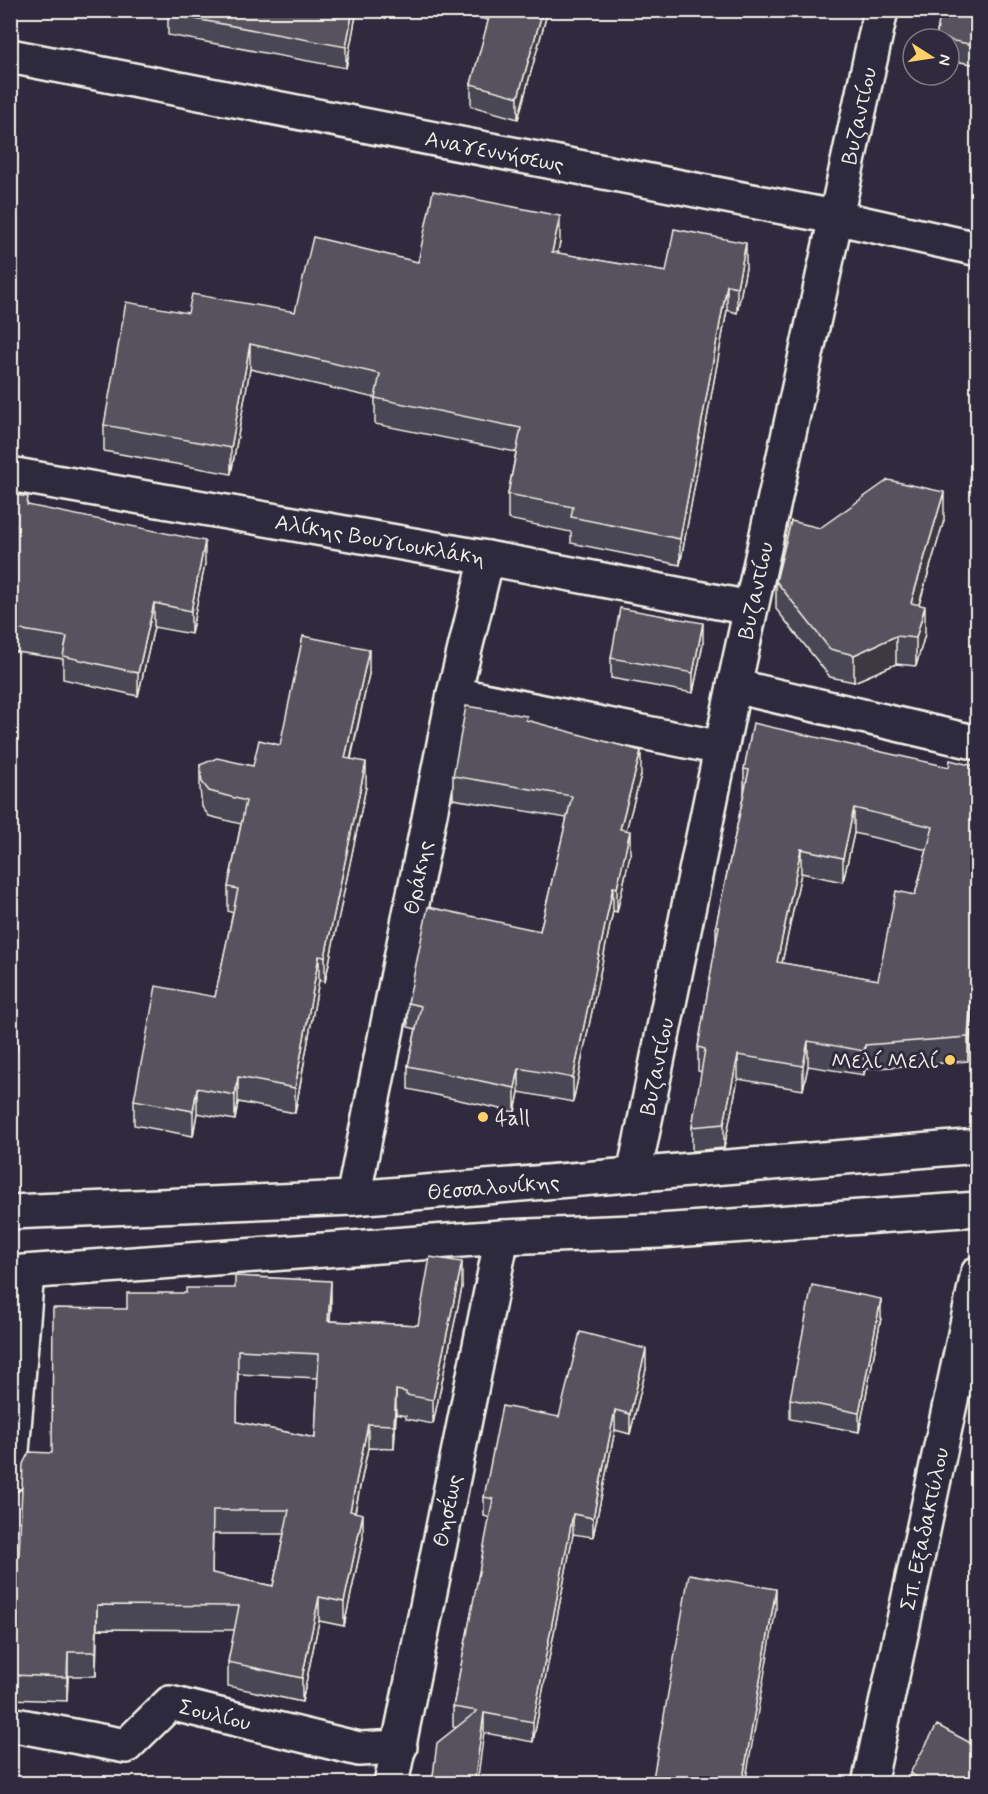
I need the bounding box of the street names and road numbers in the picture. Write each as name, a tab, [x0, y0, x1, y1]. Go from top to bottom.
street label: Βυζαντίου	[836, 65, 884, 167]
street label: Αναγεννήσεως	[423, 125, 566, 180]
street label: Αλίκης Βουγιουκλάκη	[273, 509, 487, 573]
street label: Βυζαντίου	[733, 540, 781, 642]
street label: Θράκης	[398, 838, 440, 917]
street label: Βυζαντίου	[634, 1015, 682, 1118]
street label: Θεσσαλονίκης	[426, 1169, 561, 1208]
street label: Σπ. Εξαδακτύλου	[894, 1445, 956, 1613]
street label: Θησέως	[427, 1472, 470, 1550]
street label: Σουλίου	[176, 1694, 253, 1738]

